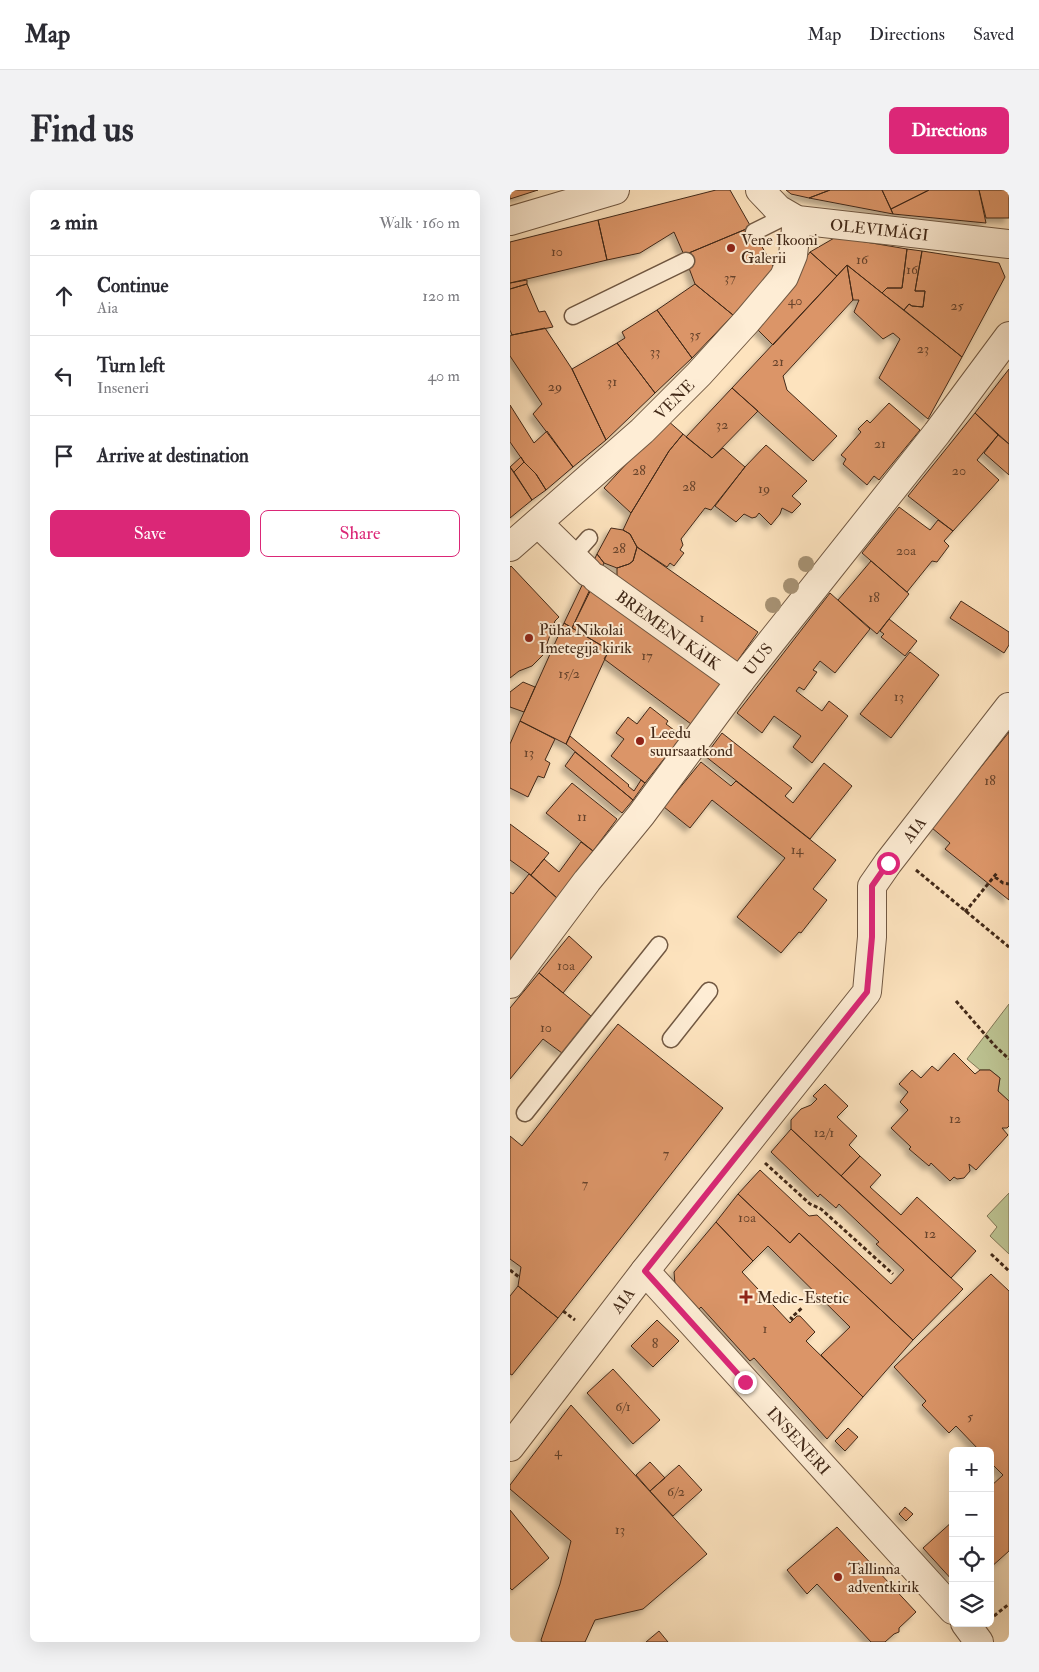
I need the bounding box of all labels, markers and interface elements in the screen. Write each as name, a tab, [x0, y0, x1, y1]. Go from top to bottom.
text: Map	[25, 19, 70, 50]
text: Map	[808, 23, 841, 46]
text: Directions	[869, 23, 945, 46]
text: Saved	[973, 23, 1014, 46]
button: Directions	[889, 107, 1009, 154]
text: Find us	[30, 108, 134, 152]
text: 2 min	[50, 209, 98, 236]
text: Walk · 160 m	[379, 213, 460, 233]
street label: OLEVIMÄGI	[829, 215, 930, 246]
place label: Vene Ikooni Galerii	[741, 230, 818, 268]
marker: Vene Ikooni Galerii	[725, 242, 737, 254]
house number: 10	[551, 243, 563, 260]
house number: 16	[856, 251, 869, 268]
house number: 16	[906, 261, 919, 278]
house number: 37	[724, 269, 736, 286]
text: Continue	[97, 274, 168, 298]
icon: ahead	[50, 282, 78, 310]
text: 120 m	[422, 286, 460, 306]
house number: 40	[788, 292, 802, 309]
house number: 25	[950, 297, 964, 314]
text: Aia	[97, 298, 118, 318]
house number: 35	[689, 326, 702, 343]
house number: 23	[917, 340, 929, 357]
house number: 33	[650, 343, 660, 360]
house number: 21	[772, 353, 784, 370]
text: Turn left	[97, 354, 165, 378]
icon: left	[50, 362, 78, 390]
text: 40 m	[427, 366, 460, 386]
house number: 31	[607, 373, 617, 390]
street label: VENE	[650, 375, 699, 424]
text: Inseneri	[97, 378, 149, 398]
house number: 29	[548, 378, 562, 395]
house number: 32	[716, 416, 728, 433]
house number: 21	[874, 435, 886, 452]
icon: arrive	[50, 442, 78, 470]
text: Arrive at destination	[97, 444, 249, 468]
house number: 28	[632, 462, 646, 479]
house number: 20	[952, 462, 966, 479]
house number: 28	[682, 478, 696, 495]
house number: 19	[758, 480, 770, 497]
button: Save	[50, 510, 250, 557]
button: Share	[260, 510, 460, 557]
house number: 28	[612, 540, 626, 557]
house number: 20a	[896, 542, 916, 559]
street label: BREMENI KÄIK	[612, 587, 725, 675]
house number: 18	[868, 589, 880, 606]
house number: 1	[700, 609, 705, 626]
place label: Püha Nikolai Imetegija kirik	[539, 620, 632, 658]
marker: Püha Nikolai Imetegija kirik	[523, 632, 535, 644]
street label: UUS	[740, 639, 777, 679]
house number: 17	[641, 647, 653, 664]
house number: 15/2	[558, 665, 580, 682]
house number: 13	[894, 688, 904, 705]
place label: Leedu suursaatkond	[650, 723, 733, 761]
marker: Leedu suursaatkond	[634, 735, 646, 747]
house number: 13	[524, 744, 534, 761]
house number: 18	[984, 772, 996, 789]
house number: 11	[577, 808, 587, 825]
street label: AIA	[898, 813, 931, 848]
house number: 14	[791, 841, 805, 858]
route start	[877, 852, 900, 875]
house number: 10a	[557, 957, 575, 974]
house number: 10	[540, 1019, 552, 1036]
house number: 12	[949, 1110, 961, 1127]
house number: 12/1	[814, 1124, 834, 1141]
house number: 7	[663, 1145, 670, 1162]
house number: 7	[582, 1175, 589, 1192]
house number: 10a	[738, 1209, 756, 1226]
house number: 12	[924, 1225, 936, 1242]
street label: AIA	[607, 1284, 639, 1318]
place label: Medic-Estetic	[757, 1288, 849, 1308]
marker: Medic-Estetic	[739, 1290, 753, 1304]
house number: 1	[763, 1320, 768, 1337]
house number: 8	[652, 1335, 659, 1352]
route end	[734, 1371, 757, 1394]
house number: 6/1	[615, 1398, 631, 1415]
street label: INSENERI	[762, 1403, 834, 1479]
house number: 5	[967, 1408, 974, 1425]
house number: 4	[554, 1443, 563, 1460]
map controls	[949, 1447, 994, 1627]
button: +	[949, 1447, 994, 1492]
house number: 6/2	[667, 1483, 685, 1500]
button: −	[949, 1492, 994, 1537]
house number: 13	[615, 1521, 625, 1538]
button: locate	[949, 1537, 994, 1582]
place label: Tallinna adventkirik	[848, 1559, 919, 1597]
marker: Tallinna adventkirik	[832, 1571, 844, 1583]
button: layers	[949, 1582, 994, 1627]

